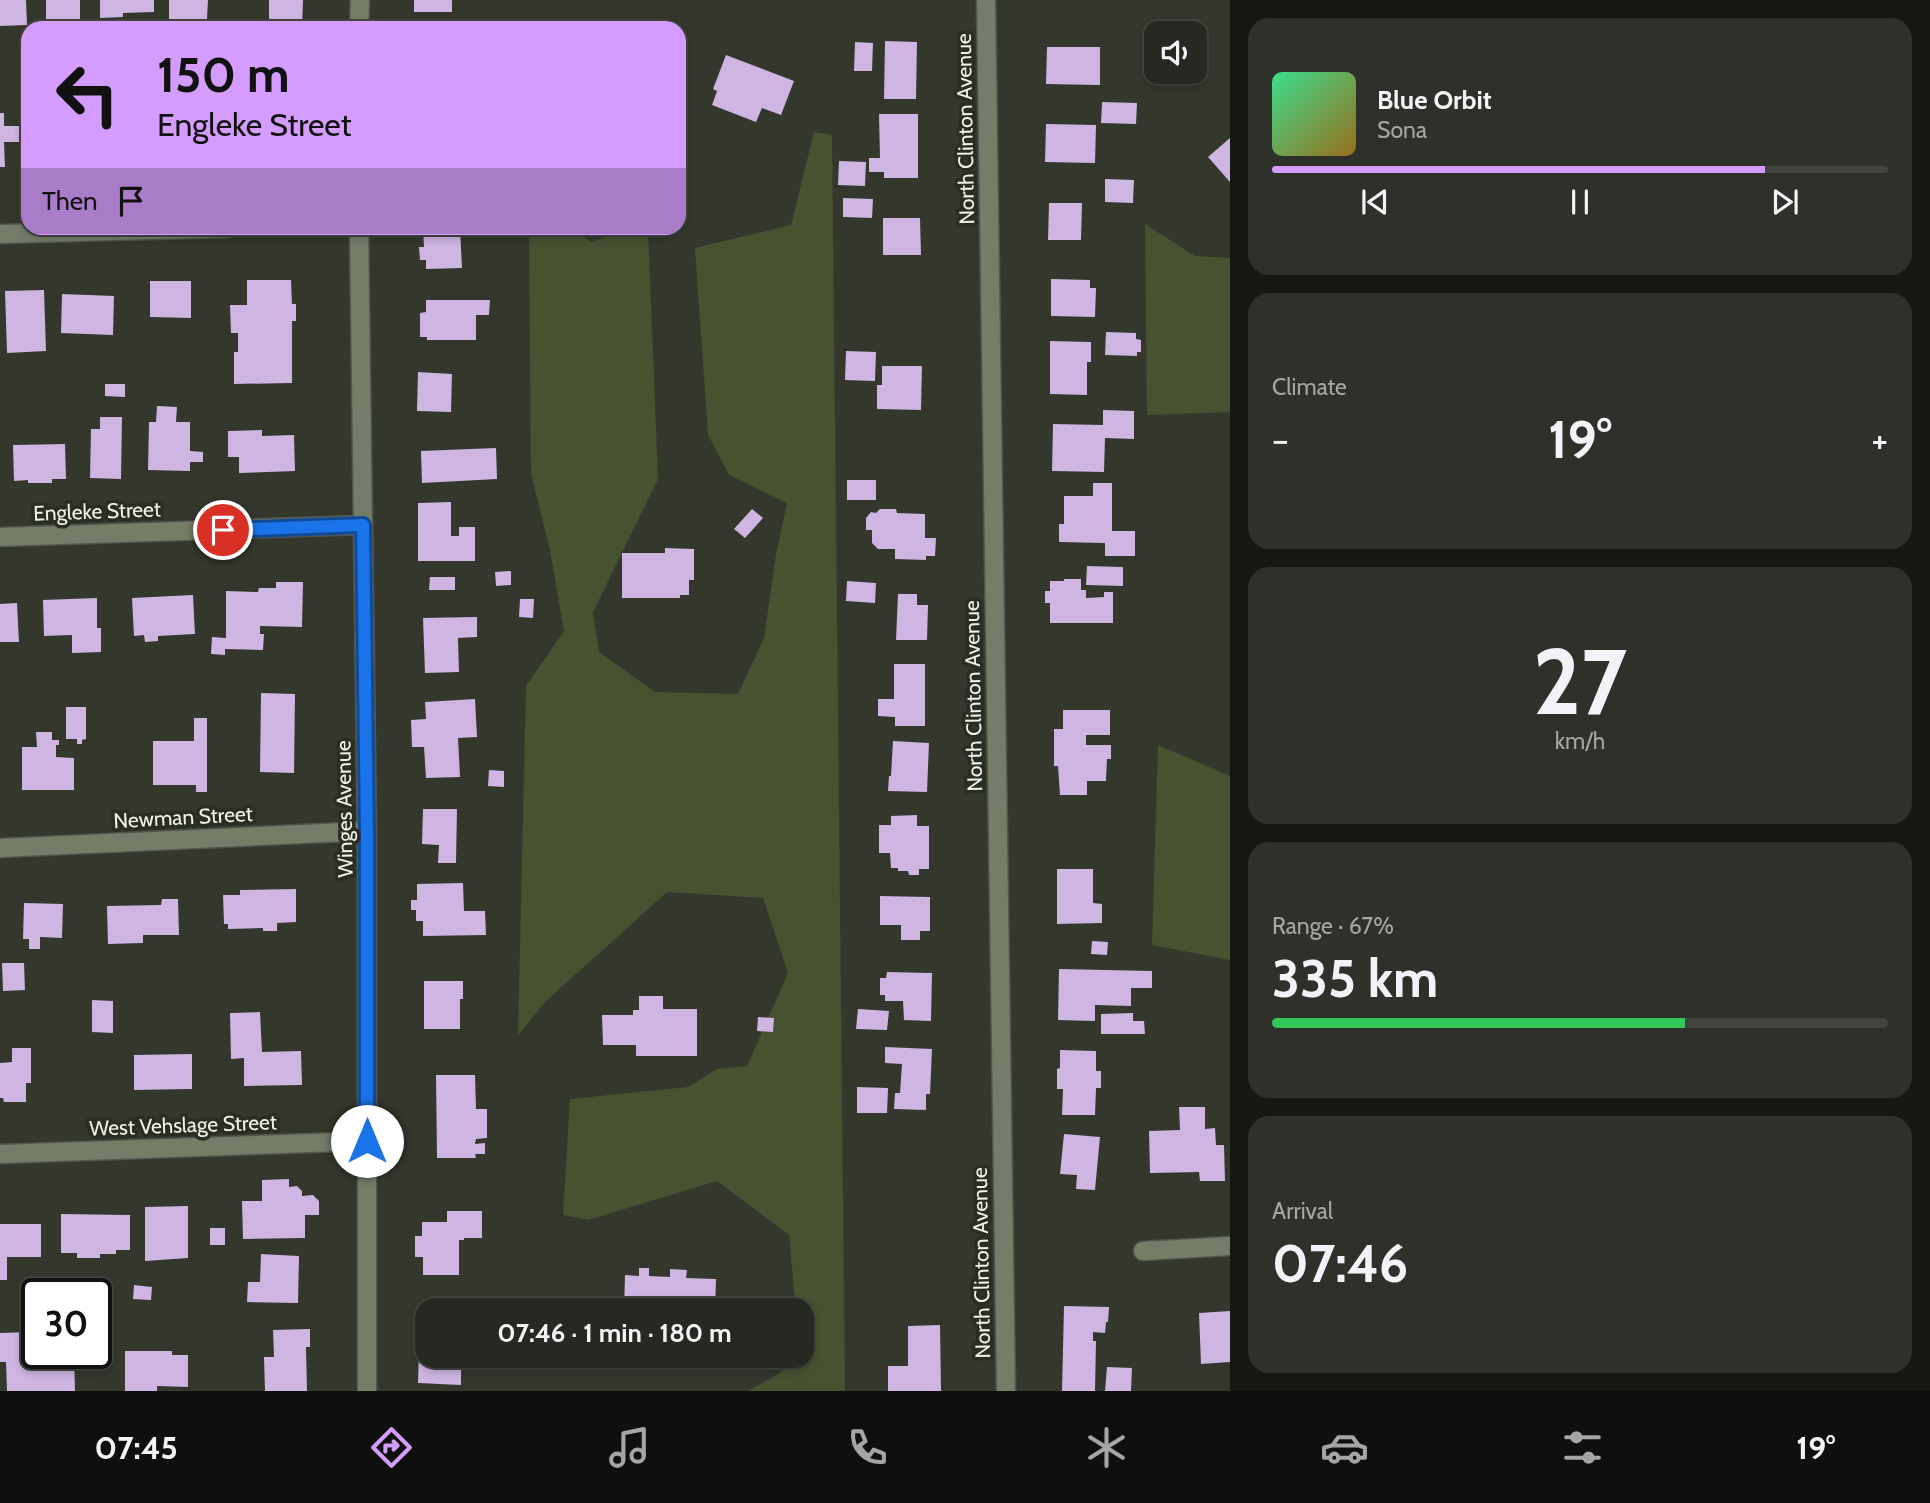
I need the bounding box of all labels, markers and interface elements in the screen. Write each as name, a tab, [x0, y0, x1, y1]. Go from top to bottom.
map controls	[1144, 21, 1207, 84]
button: sound	[1144, 21, 1207, 84]
street label: North Clinton Avenue	[951, 33, 979, 225]
text: 150 m	[157, 45, 290, 104]
icon: left	[42, 49, 133, 140]
text: Blue Orbit	[1377, 84, 1492, 116]
text: Engleke Street	[157, 105, 352, 144]
text: Sona	[1377, 116, 1427, 144]
icon: arrive	[112, 182, 150, 220]
icon: previous	[1356, 183, 1394, 221]
icon: pause	[1561, 183, 1599, 221]
icon: next	[1766, 183, 1804, 221]
text: Then	[42, 185, 98, 217]
text: Climate	[1272, 373, 1347, 401]
text: 19°	[1548, 408, 1612, 471]
text: −	[1272, 416, 1289, 463]
text: +	[1871, 416, 1888, 463]
street label: Engleke Street	[33, 496, 161, 526]
pin	[193, 500, 253, 560]
icon: arrive	[204, 511, 242, 549]
street label: North Clinton Avenue	[959, 600, 987, 792]
text: 27	[1533, 626, 1627, 737]
text: km/h	[1555, 727, 1605, 755]
street label: Winges Avenue	[330, 740, 358, 878]
street label: Newman Street	[113, 801, 253, 833]
text: Range · 67%	[1272, 912, 1394, 940]
text: 335 km	[1272, 947, 1438, 1010]
position arrow	[330, 1104, 404, 1178]
street label: West Vehslage Street	[89, 1109, 277, 1141]
street label: North Clinton Avenue	[967, 1167, 995, 1359]
text: Arrival	[1272, 1197, 1333, 1225]
text: 07:46	[1272, 1232, 1408, 1295]
speed limit sign: 30	[21, 1278, 112, 1369]
text: 07:46 · 1 min · 180 m	[497, 1317, 732, 1349]
icon: directions	[367, 1423, 416, 1472]
icon: music	[605, 1423, 654, 1472]
icon: phone	[843, 1423, 892, 1472]
icon: climate	[1082, 1423, 1131, 1472]
icon: car	[1320, 1423, 1369, 1472]
icon: filters	[1558, 1423, 1607, 1472]
text: 07:45	[95, 1428, 178, 1467]
text: 19°	[1796, 1428, 1835, 1467]

